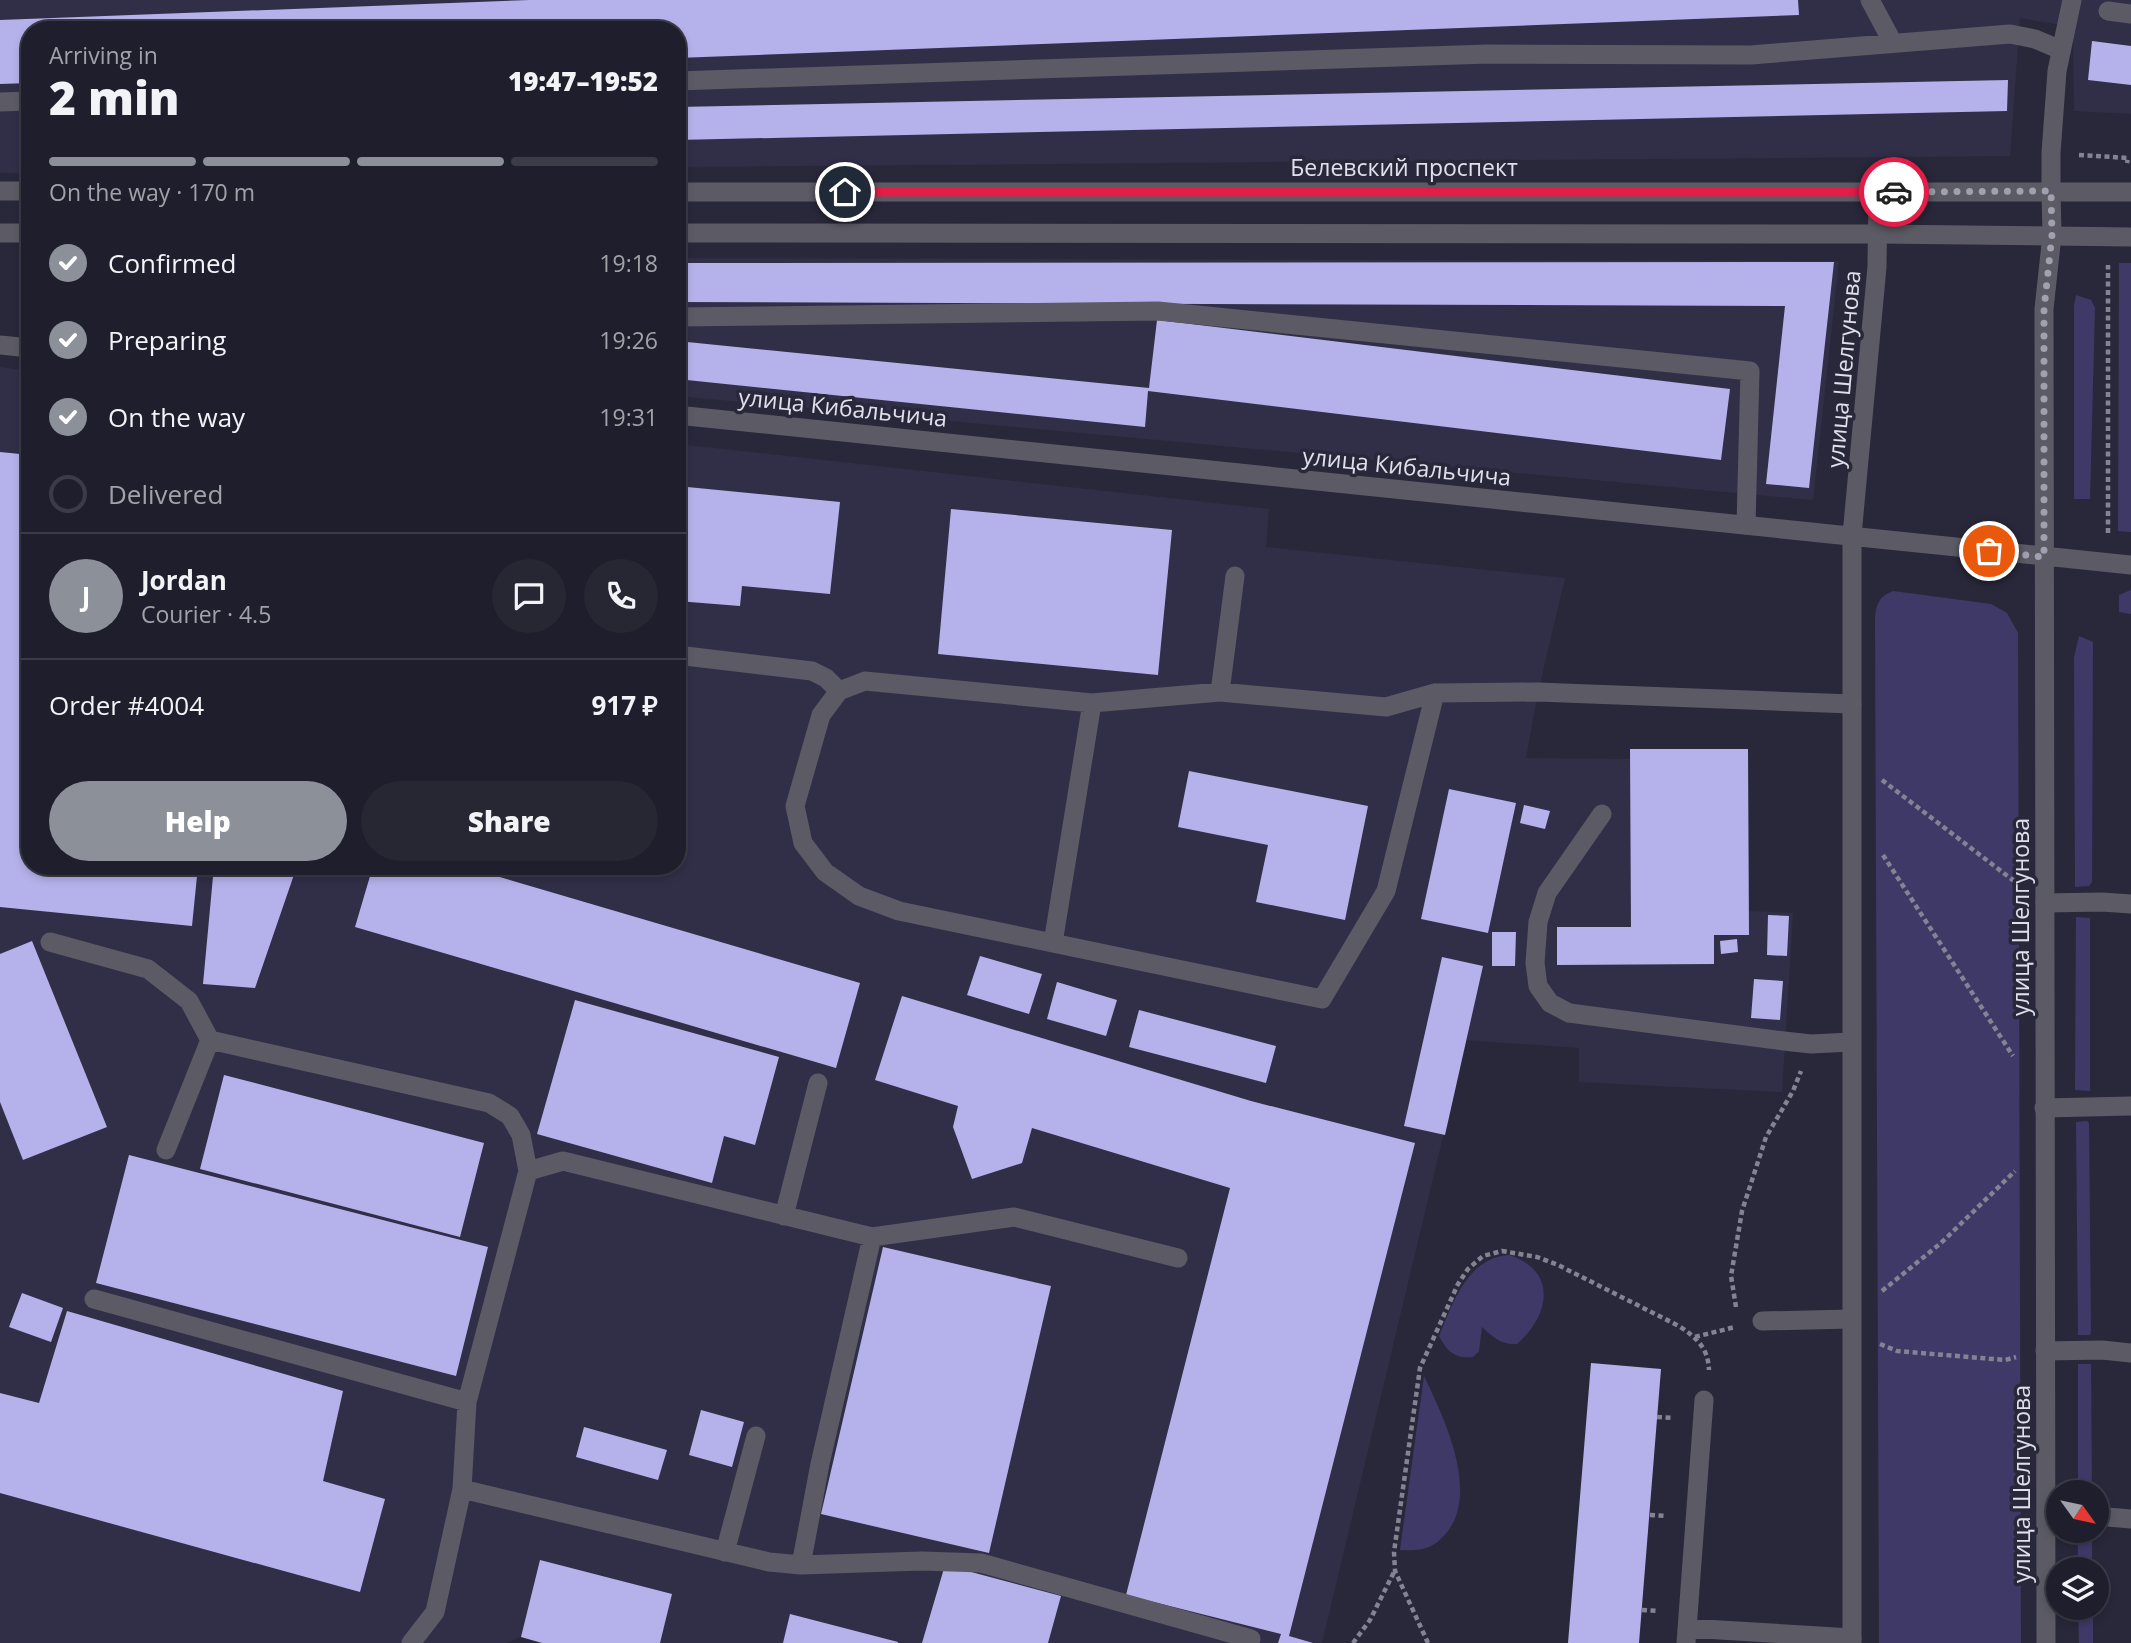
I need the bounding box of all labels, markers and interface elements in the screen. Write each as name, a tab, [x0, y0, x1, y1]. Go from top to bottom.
text: Arriving in	[49, 39, 158, 71]
text: 19:47–19:52	[508, 63, 658, 99]
text: 2 min	[49, 66, 180, 128]
street label: Белевский проспект	[1290, 151, 1518, 183]
courier	[1859, 157, 1929, 227]
pin	[815, 162, 875, 222]
icon: home	[826, 173, 864, 211]
icon: car	[1875, 173, 1913, 211]
text: On the way · 170 m	[49, 176, 255, 208]
icon: check	[49, 244, 87, 282]
text: Confirmed	[108, 245, 236, 281]
text: 19:18	[599, 247, 658, 279]
street label: улица Шелгунова	[1818, 269, 1868, 469]
icon: check	[49, 321, 87, 359]
text: Preparing	[108, 322, 226, 358]
text: 19:26	[599, 324, 658, 356]
street label: улица Кибальчича	[737, 380, 949, 434]
icon: check	[49, 398, 87, 436]
text: On the way	[108, 399, 245, 435]
text: 19:31	[599, 401, 658, 433]
street label: улица Кибальчича	[1301, 439, 1513, 493]
text: Delivered	[108, 476, 223, 512]
pin	[1959, 521, 2019, 581]
icon: bag	[1970, 532, 2008, 570]
button: chat	[492, 559, 566, 633]
button: phone	[584, 559, 658, 633]
text: Jordan	[141, 562, 227, 598]
text: J	[82, 578, 90, 614]
text: Courier · 4.5	[141, 598, 271, 630]
text: Order #4004	[49, 687, 204, 723]
text: 917 ₽	[592, 687, 658, 723]
button: Help	[49, 781, 347, 861]
button: Share	[361, 781, 658, 861]
street label: улица Шелгунова	[2004, 818, 2036, 1016]
street label: улица Шелгунова	[2005, 1385, 2037, 1583]
north arrow	[2046, 1480, 2109, 1544]
map controls	[2046, 1480, 2109, 1620]
button: layers	[2046, 1557, 2109, 1620]

